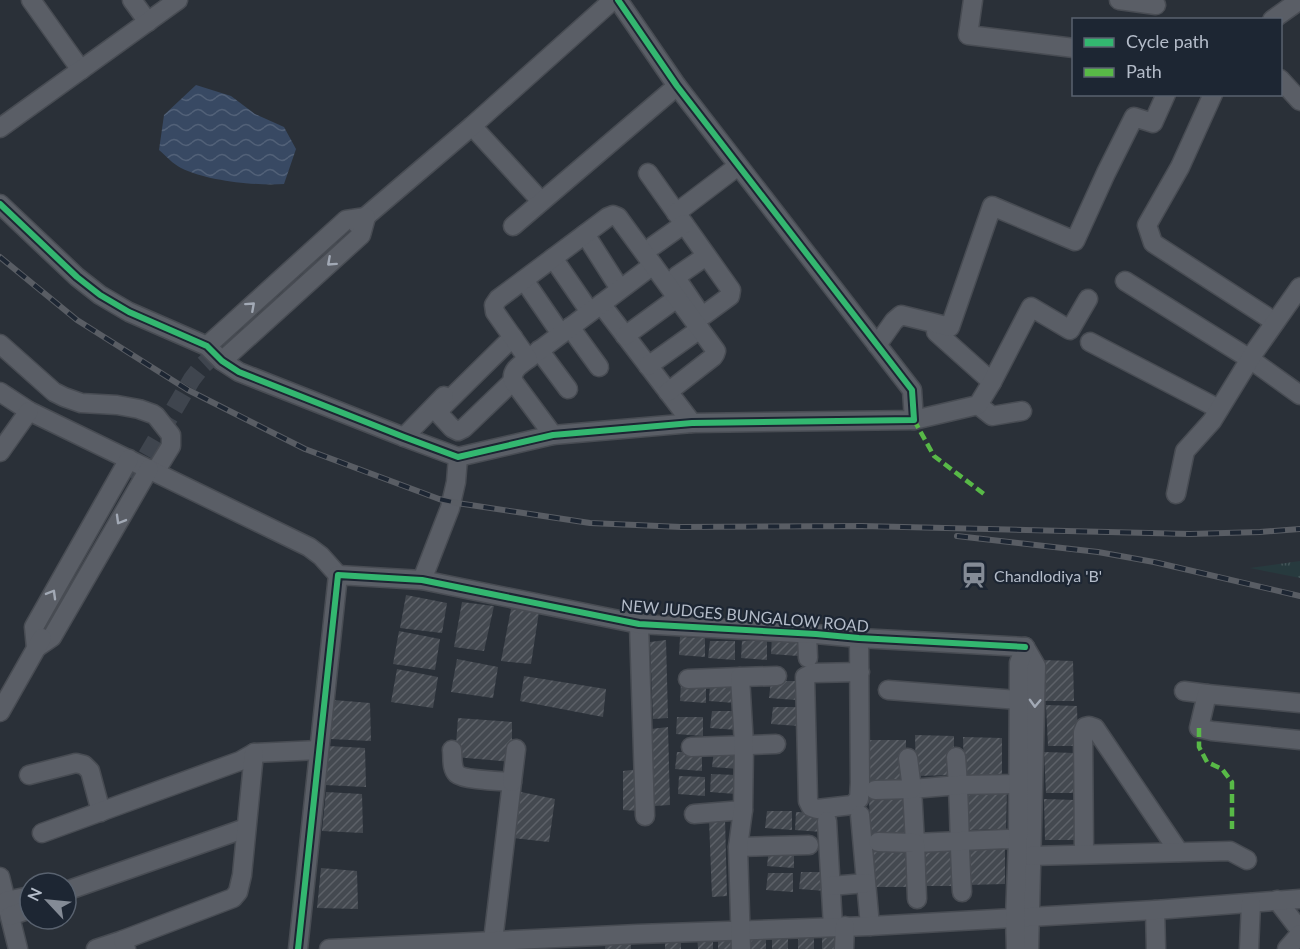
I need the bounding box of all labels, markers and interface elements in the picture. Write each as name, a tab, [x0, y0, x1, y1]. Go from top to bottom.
legend	[1072, 18, 1282, 96]
text: Cycle path	[1126, 30, 1209, 52]
text: Path	[1126, 60, 1162, 82]
one-way arrow	[328, 255, 338, 266]
one-way arrow	[244, 302, 254, 313]
one-way arrow	[116, 513, 127, 524]
station icon: Chandlodiya 'B'	[959, 560, 989, 590]
place label: Chandlodiya 'B'	[994, 566, 1102, 585]
one-way arrow	[45, 590, 57, 600]
street label: NEW JUDGES BUNGALOW ROAD	[620, 595, 870, 635]
one-way arrow	[1028, 698, 1041, 707]
north arrow	[18, 871, 78, 931]
text: N	[23, 885, 45, 904]

